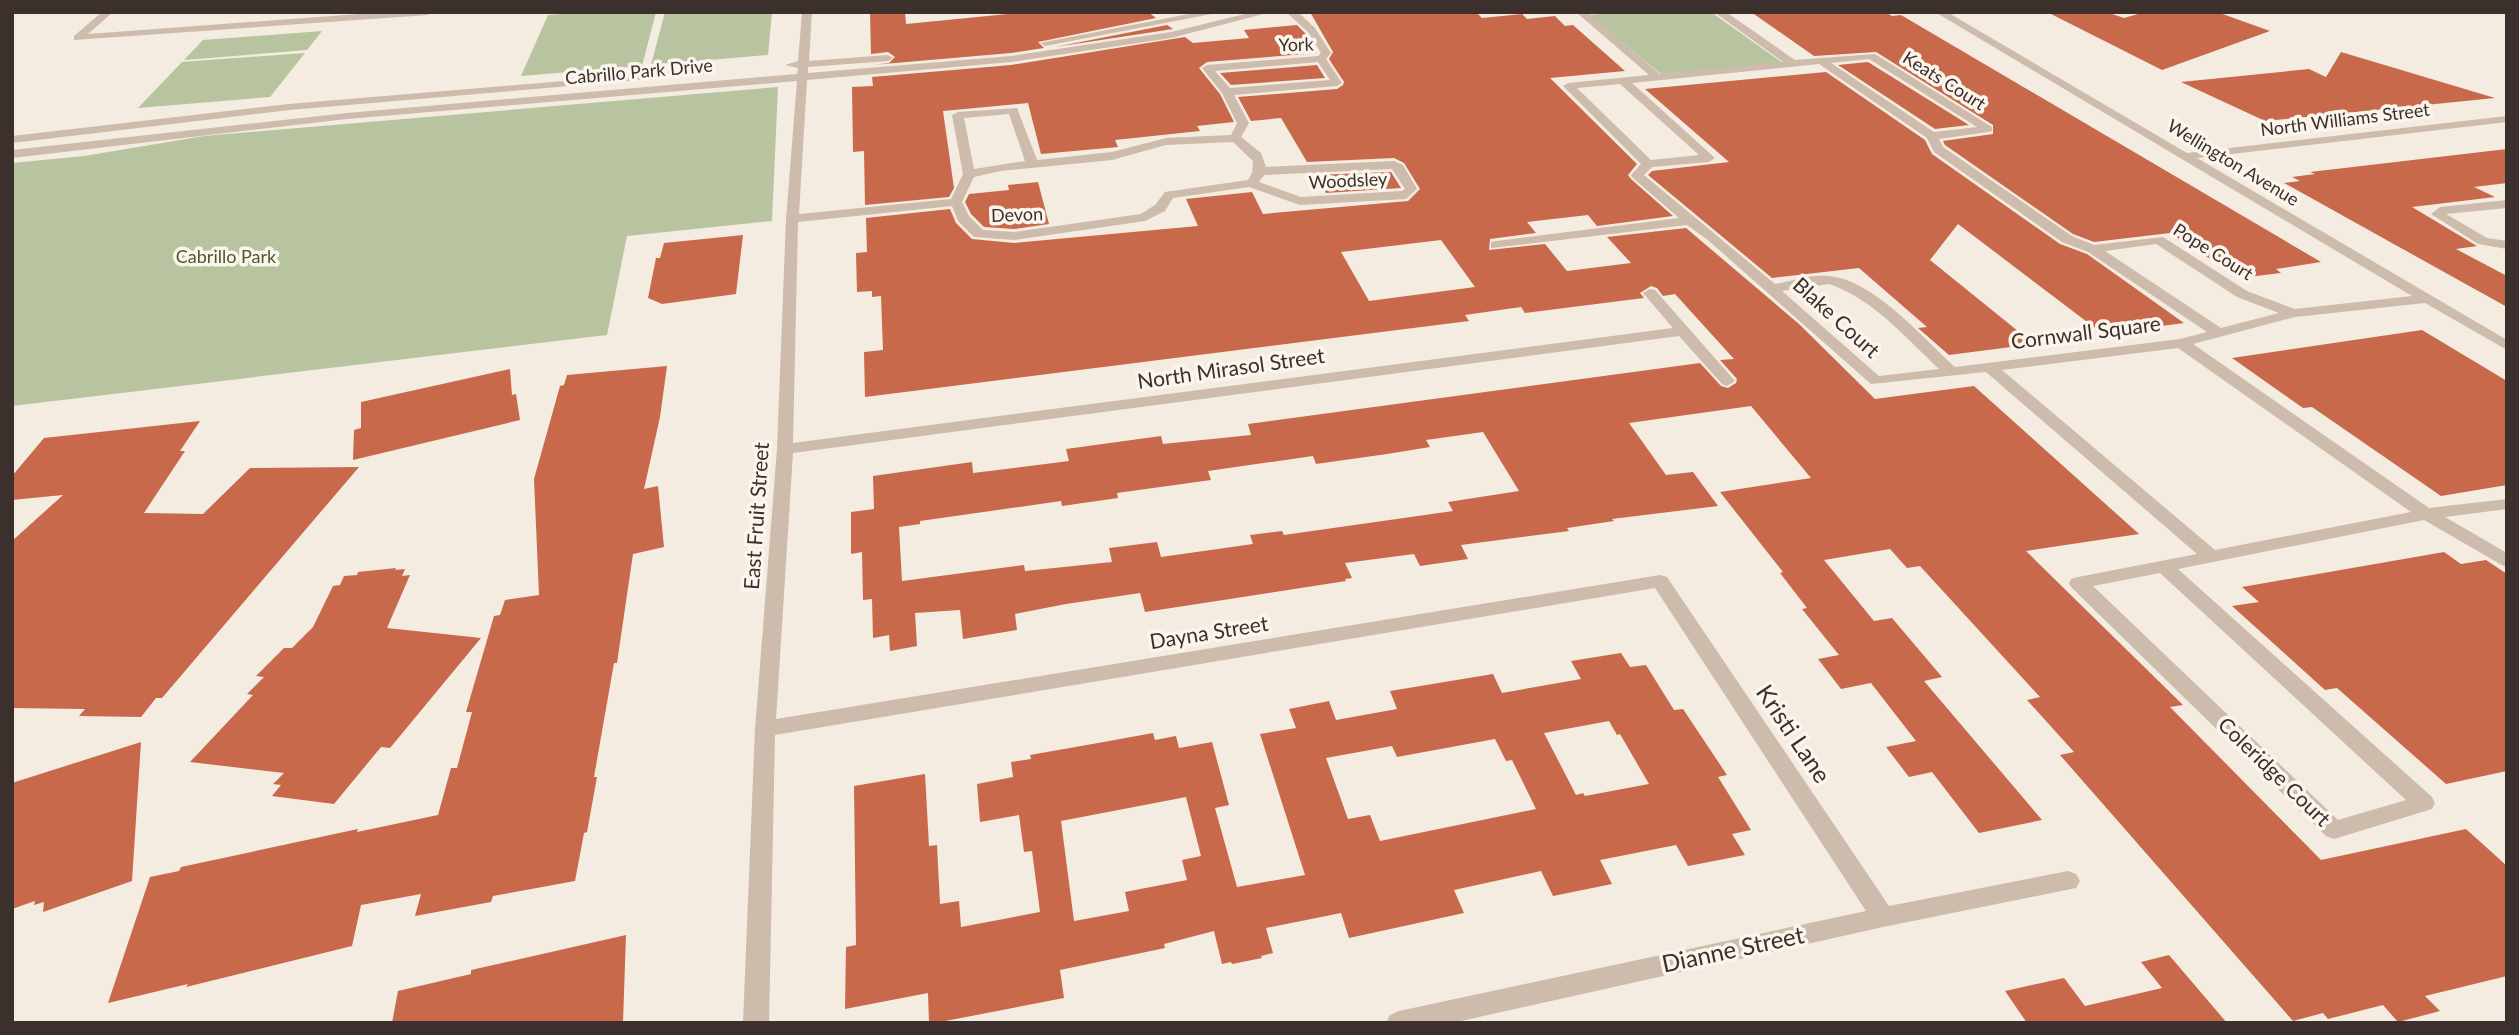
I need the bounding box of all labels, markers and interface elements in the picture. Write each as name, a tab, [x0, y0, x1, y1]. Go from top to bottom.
street label: York	[1278, 32, 1315, 56]
street label: Keats Court	[1899, 46, 1990, 115]
street label: Cabrillo Park Drive	[564, 54, 714, 88]
street label: North Williams Street	[2259, 98, 2431, 140]
street label: Wellington Avenue	[2164, 114, 2303, 210]
street label: Woodsley	[1308, 167, 1389, 193]
street label: Devon	[991, 202, 1043, 226]
street label: Pope Court	[2170, 218, 2258, 285]
park label: Cabrillo Park	[176, 245, 277, 267]
street label: Blake Court	[1789, 271, 1886, 363]
street label: Cornwall Square	[2010, 310, 2162, 353]
street label: North Mirasol Street	[1136, 342, 1326, 393]
street label: East Fruit Street	[738, 441, 773, 591]
street label: Dayna Street	[1148, 610, 1270, 653]
street label: Kristi Lane	[1751, 679, 1838, 788]
street label: Coleridge Court	[2214, 711, 2337, 831]
street label: Dianne Street	[1659, 919, 1807, 978]

